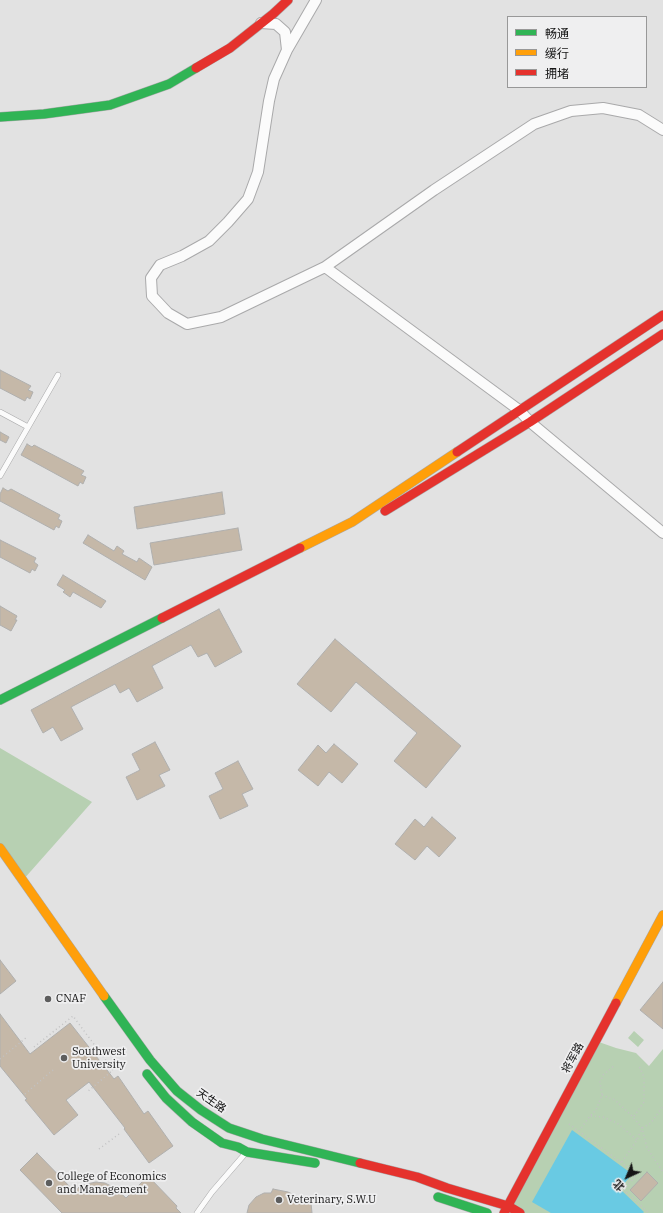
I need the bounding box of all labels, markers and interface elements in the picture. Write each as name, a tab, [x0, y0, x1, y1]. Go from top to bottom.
legend	[507, 16, 647, 88]
text: 畅通	[545, 26, 569, 41]
text: 缓行	[545, 46, 569, 61]
text: 拥堵	[545, 66, 569, 81]
place label: CNAF	[56, 992, 86, 1006]
marker: CNAF	[43, 994, 53, 1004]
street label: 将军路	[559, 1040, 587, 1076]
place label: Southwest University	[72, 1045, 126, 1071]
marker: Southwest University	[59, 1053, 69, 1063]
street label: 天生路	[194, 1086, 228, 1116]
north arrow	[607, 1157, 647, 1197]
place label: College of Economics and Management	[57, 1170, 166, 1196]
text: 北	[610, 1177, 627, 1194]
marker: College of Economics and Management	[44, 1178, 54, 1188]
place label: Veterinary, S.W.U	[287, 1193, 376, 1207]
marker: Veterinary, S.W.U	[274, 1195, 284, 1205]

